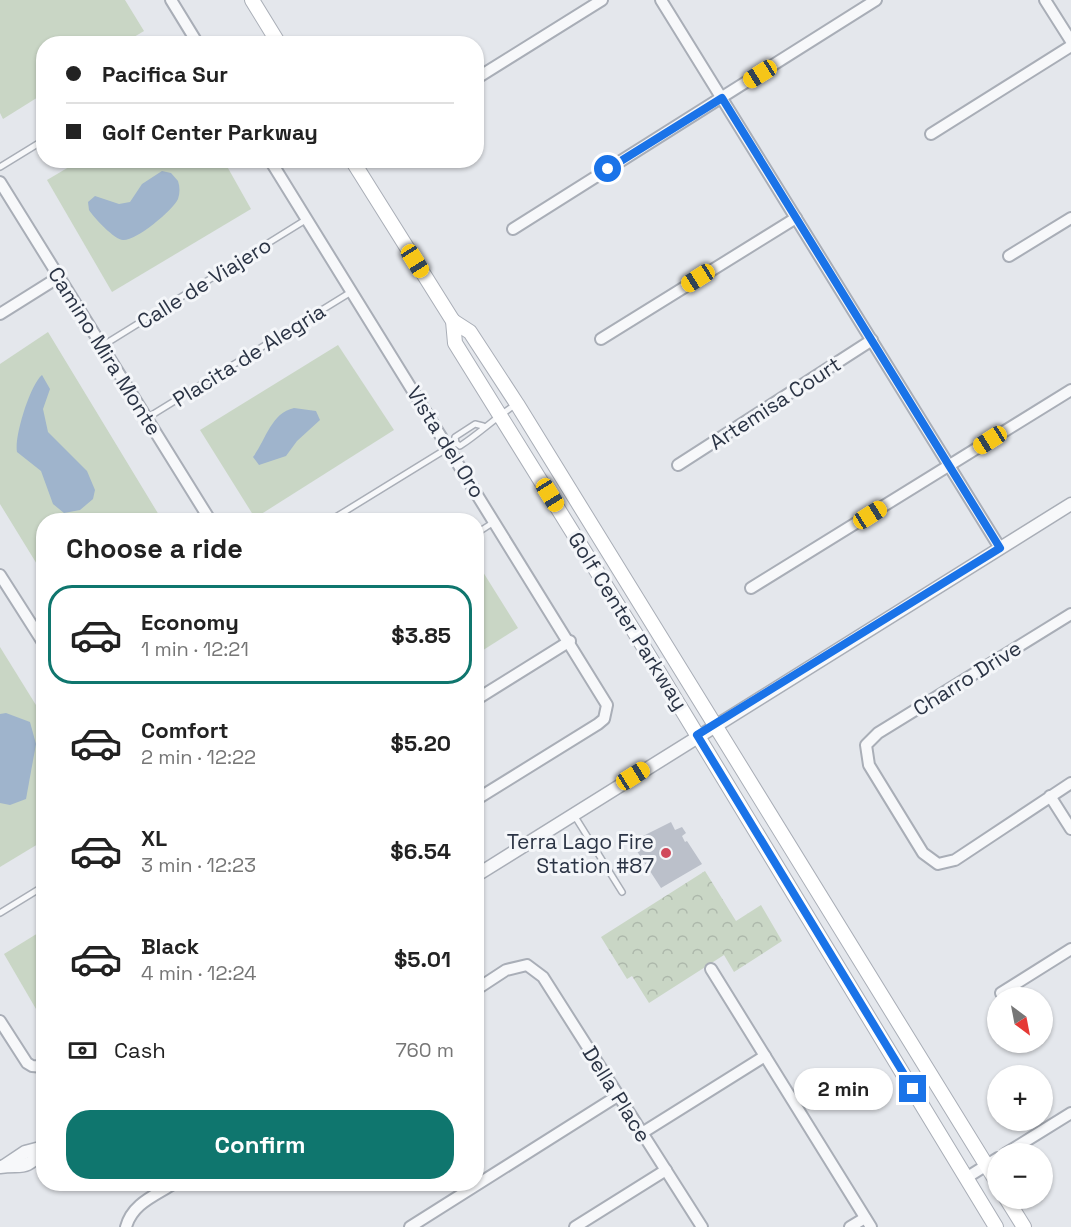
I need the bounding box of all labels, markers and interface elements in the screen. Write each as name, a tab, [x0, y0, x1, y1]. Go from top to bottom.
car	[740, 57, 780, 91]
text: Pacifica Sur	[102, 60, 228, 88]
text: Golf Center Parkway	[102, 118, 318, 146]
route start	[594, 155, 621, 182]
street label: Calle de Viajero	[132, 231, 276, 335]
car	[398, 241, 432, 281]
car	[678, 261, 718, 295]
street label: Camino Mira Monte	[42, 262, 168, 440]
street label: Placita de Alegria	[168, 297, 330, 413]
street label: Artemisa Court	[704, 350, 846, 456]
street label: Vista del Oro	[401, 381, 491, 503]
car	[970, 423, 1010, 457]
car	[533, 475, 567, 515]
car	[850, 498, 890, 532]
street label: Golf Center Parkway	[562, 527, 694, 715]
text: Choose a ride	[66, 531, 243, 566]
icon: car	[69, 608, 123, 662]
text: Economy	[141, 608, 239, 636]
text: $3.85	[391, 621, 451, 649]
street label: Charro Drive	[908, 634, 1026, 722]
text: 1 min · 12:21	[141, 636, 249, 662]
icon: car	[69, 716, 123, 770]
text: Comfort	[141, 716, 229, 744]
text: $5.20	[391, 729, 451, 757]
text: 2 min · 12:22	[141, 744, 256, 770]
car	[613, 759, 653, 793]
icon: car	[69, 824, 123, 878]
text: XL	[141, 824, 167, 852]
place label: Terra Lago Fire Station #87	[507, 828, 654, 879]
text: $6.54	[390, 837, 451, 865]
marker: Terra Lago Fire Station #87	[659, 846, 673, 860]
text: 3 min · 12:23	[141, 852, 256, 878]
icon: car	[69, 932, 123, 986]
text: Black	[141, 932, 199, 960]
text: $5.01	[394, 945, 451, 973]
text: 4 min · 12:24	[141, 960, 256, 986]
north arrow	[987, 987, 1053, 1053]
map controls	[987, 987, 1053, 1209]
icon: cash	[66, 1034, 99, 1067]
text: Cash	[114, 1036, 166, 1064]
text: 760 m	[395, 1037, 454, 1063]
street label: Della Place	[577, 1041, 657, 1147]
button: +	[987, 1065, 1053, 1131]
callout: 2 min	[793, 1068, 892, 1110]
route end	[899, 1075, 926, 1102]
text: 2 min	[818, 1076, 869, 1102]
button: Confirm	[66, 1110, 454, 1179]
button: −	[987, 1143, 1053, 1209]

